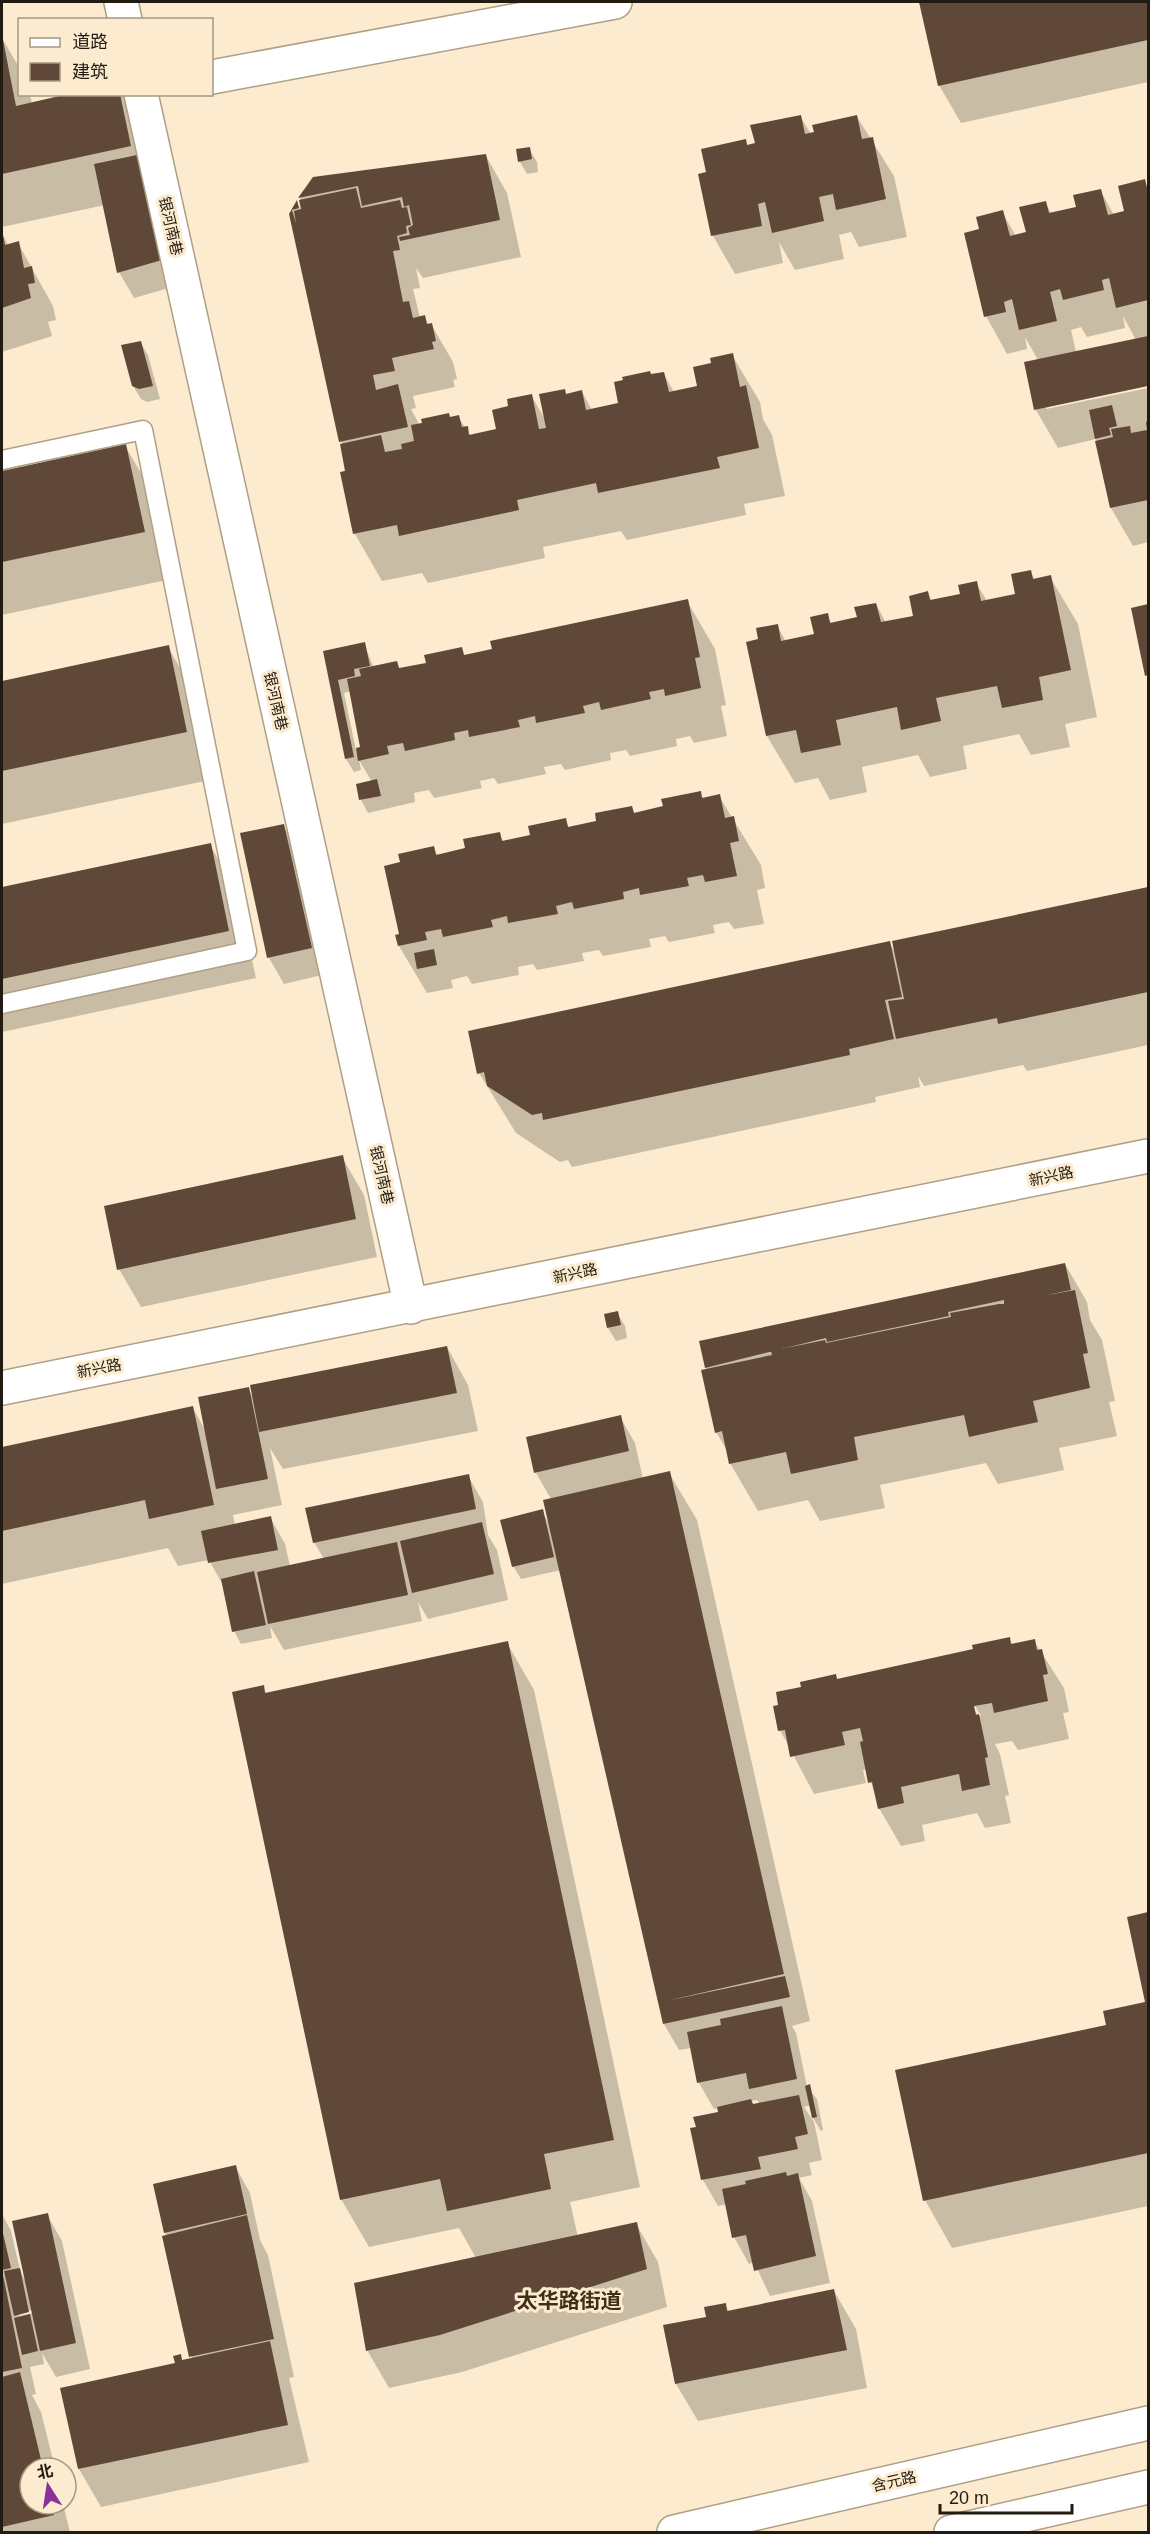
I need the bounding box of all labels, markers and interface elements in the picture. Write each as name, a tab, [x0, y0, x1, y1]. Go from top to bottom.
legend	[18, 18, 213, 96]
text: 道路	[72, 32, 108, 52]
text: 建筑	[72, 62, 108, 82]
street label: 银河南巷	[156, 195, 186, 257]
street label: 银河南巷	[261, 670, 291, 732]
street label: 银河南巷	[367, 1144, 397, 1206]
street label: 新兴路	[1027, 1163, 1075, 1189]
street label: 新兴路	[551, 1260, 599, 1286]
street label: 新兴路	[75, 1355, 123, 1381]
district label: 太华路街道	[517, 2289, 622, 2312]
north arrow	[18, 2456, 78, 2516]
text: 北	[35, 2462, 55, 2482]
street label: 含元路	[870, 2468, 918, 2494]
scale bar	[940, 2477, 1072, 2515]
text: 20 m	[949, 2488, 989, 2508]

